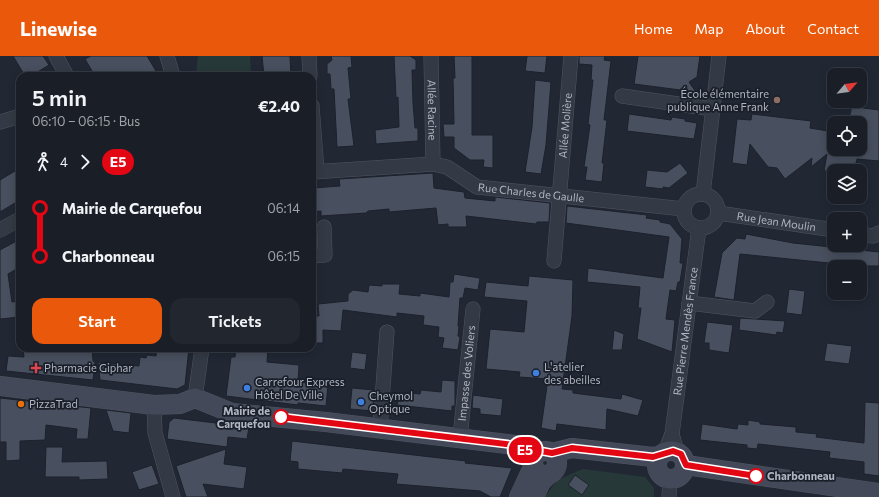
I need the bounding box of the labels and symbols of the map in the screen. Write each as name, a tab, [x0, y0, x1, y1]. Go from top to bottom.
north arrow	[827, 68, 867, 108]
street label: Allée Racine	[425, 80, 440, 141]
place label: École élémentaire publique Anne Frank	[667, 86, 769, 113]
street label: Allée Molière	[556, 92, 574, 159]
marker: École élémentaire publique Anne Frank	[772, 95, 782, 105]
street label: Rue Charles de Gaulle	[477, 180, 585, 204]
street label: Rue Jean Moulin	[736, 209, 817, 233]
street label: Rue Pierre Mendès France	[670, 266, 700, 396]
street label: Impasse des Voliers	[455, 325, 477, 422]
place label: L'atelier des abeilles	[544, 360, 601, 386]
place label: Pharmacie Giphar	[44, 361, 133, 374]
marker: Pharmacie Giphar	[31, 363, 41, 373]
marker: L'atelier des abeilles	[531, 368, 541, 378]
place label: Carrefour Express Hôtel De Ville	[255, 375, 345, 401]
marker: Carrefour Express Hôtel De Ville	[242, 383, 252, 393]
place label: Cheymol Optique	[369, 389, 413, 415]
place label: PizzaTrad	[29, 397, 78, 410]
marker: Cheymol Optique	[356, 397, 366, 407]
marker: PizzaTrad	[16, 399, 26, 409]
place label: Mairie de Carquefou	[217, 404, 270, 430]
marker: Mairie de Carquefou	[273, 409, 289, 425]
line badge: E5	[507, 437, 543, 463]
marker: Charbonneau	[748, 468, 764, 484]
place label: Charbonneau	[767, 469, 835, 482]

